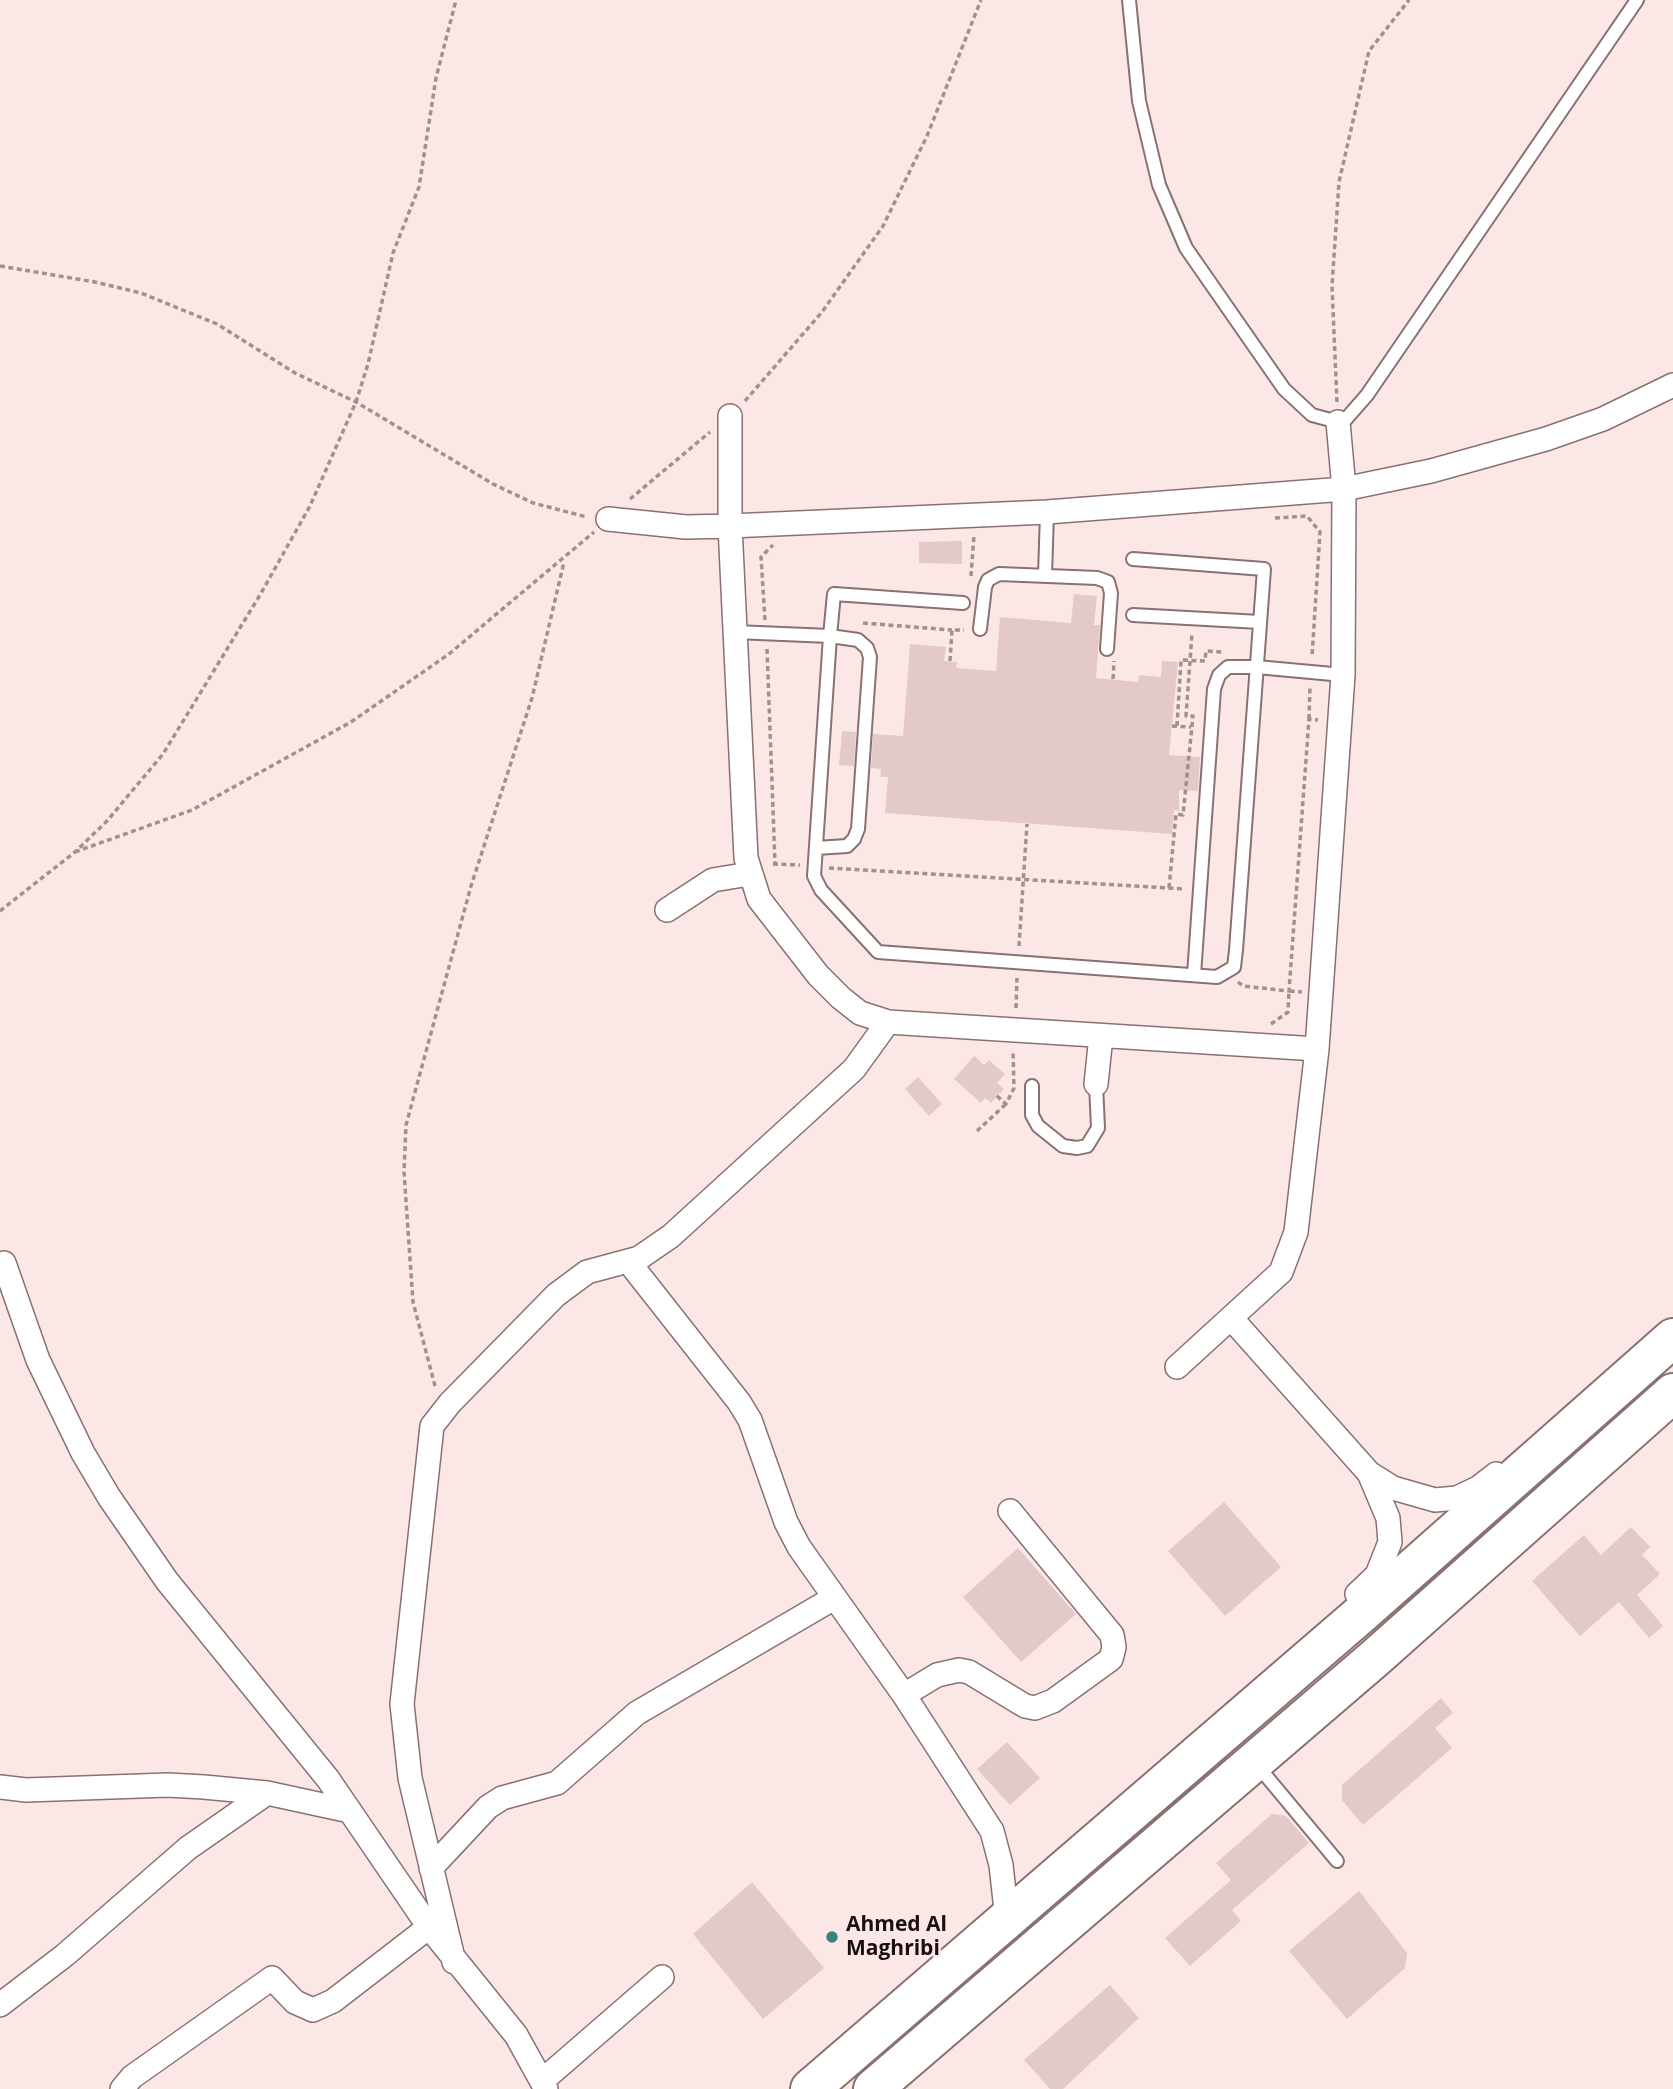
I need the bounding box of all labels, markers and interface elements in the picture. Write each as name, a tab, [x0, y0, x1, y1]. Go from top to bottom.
place label: Ahmed Al Maghribi	[846, 1912, 947, 1962]
marker: Ahmed Al Maghribi	[824, 1929, 840, 1945]

